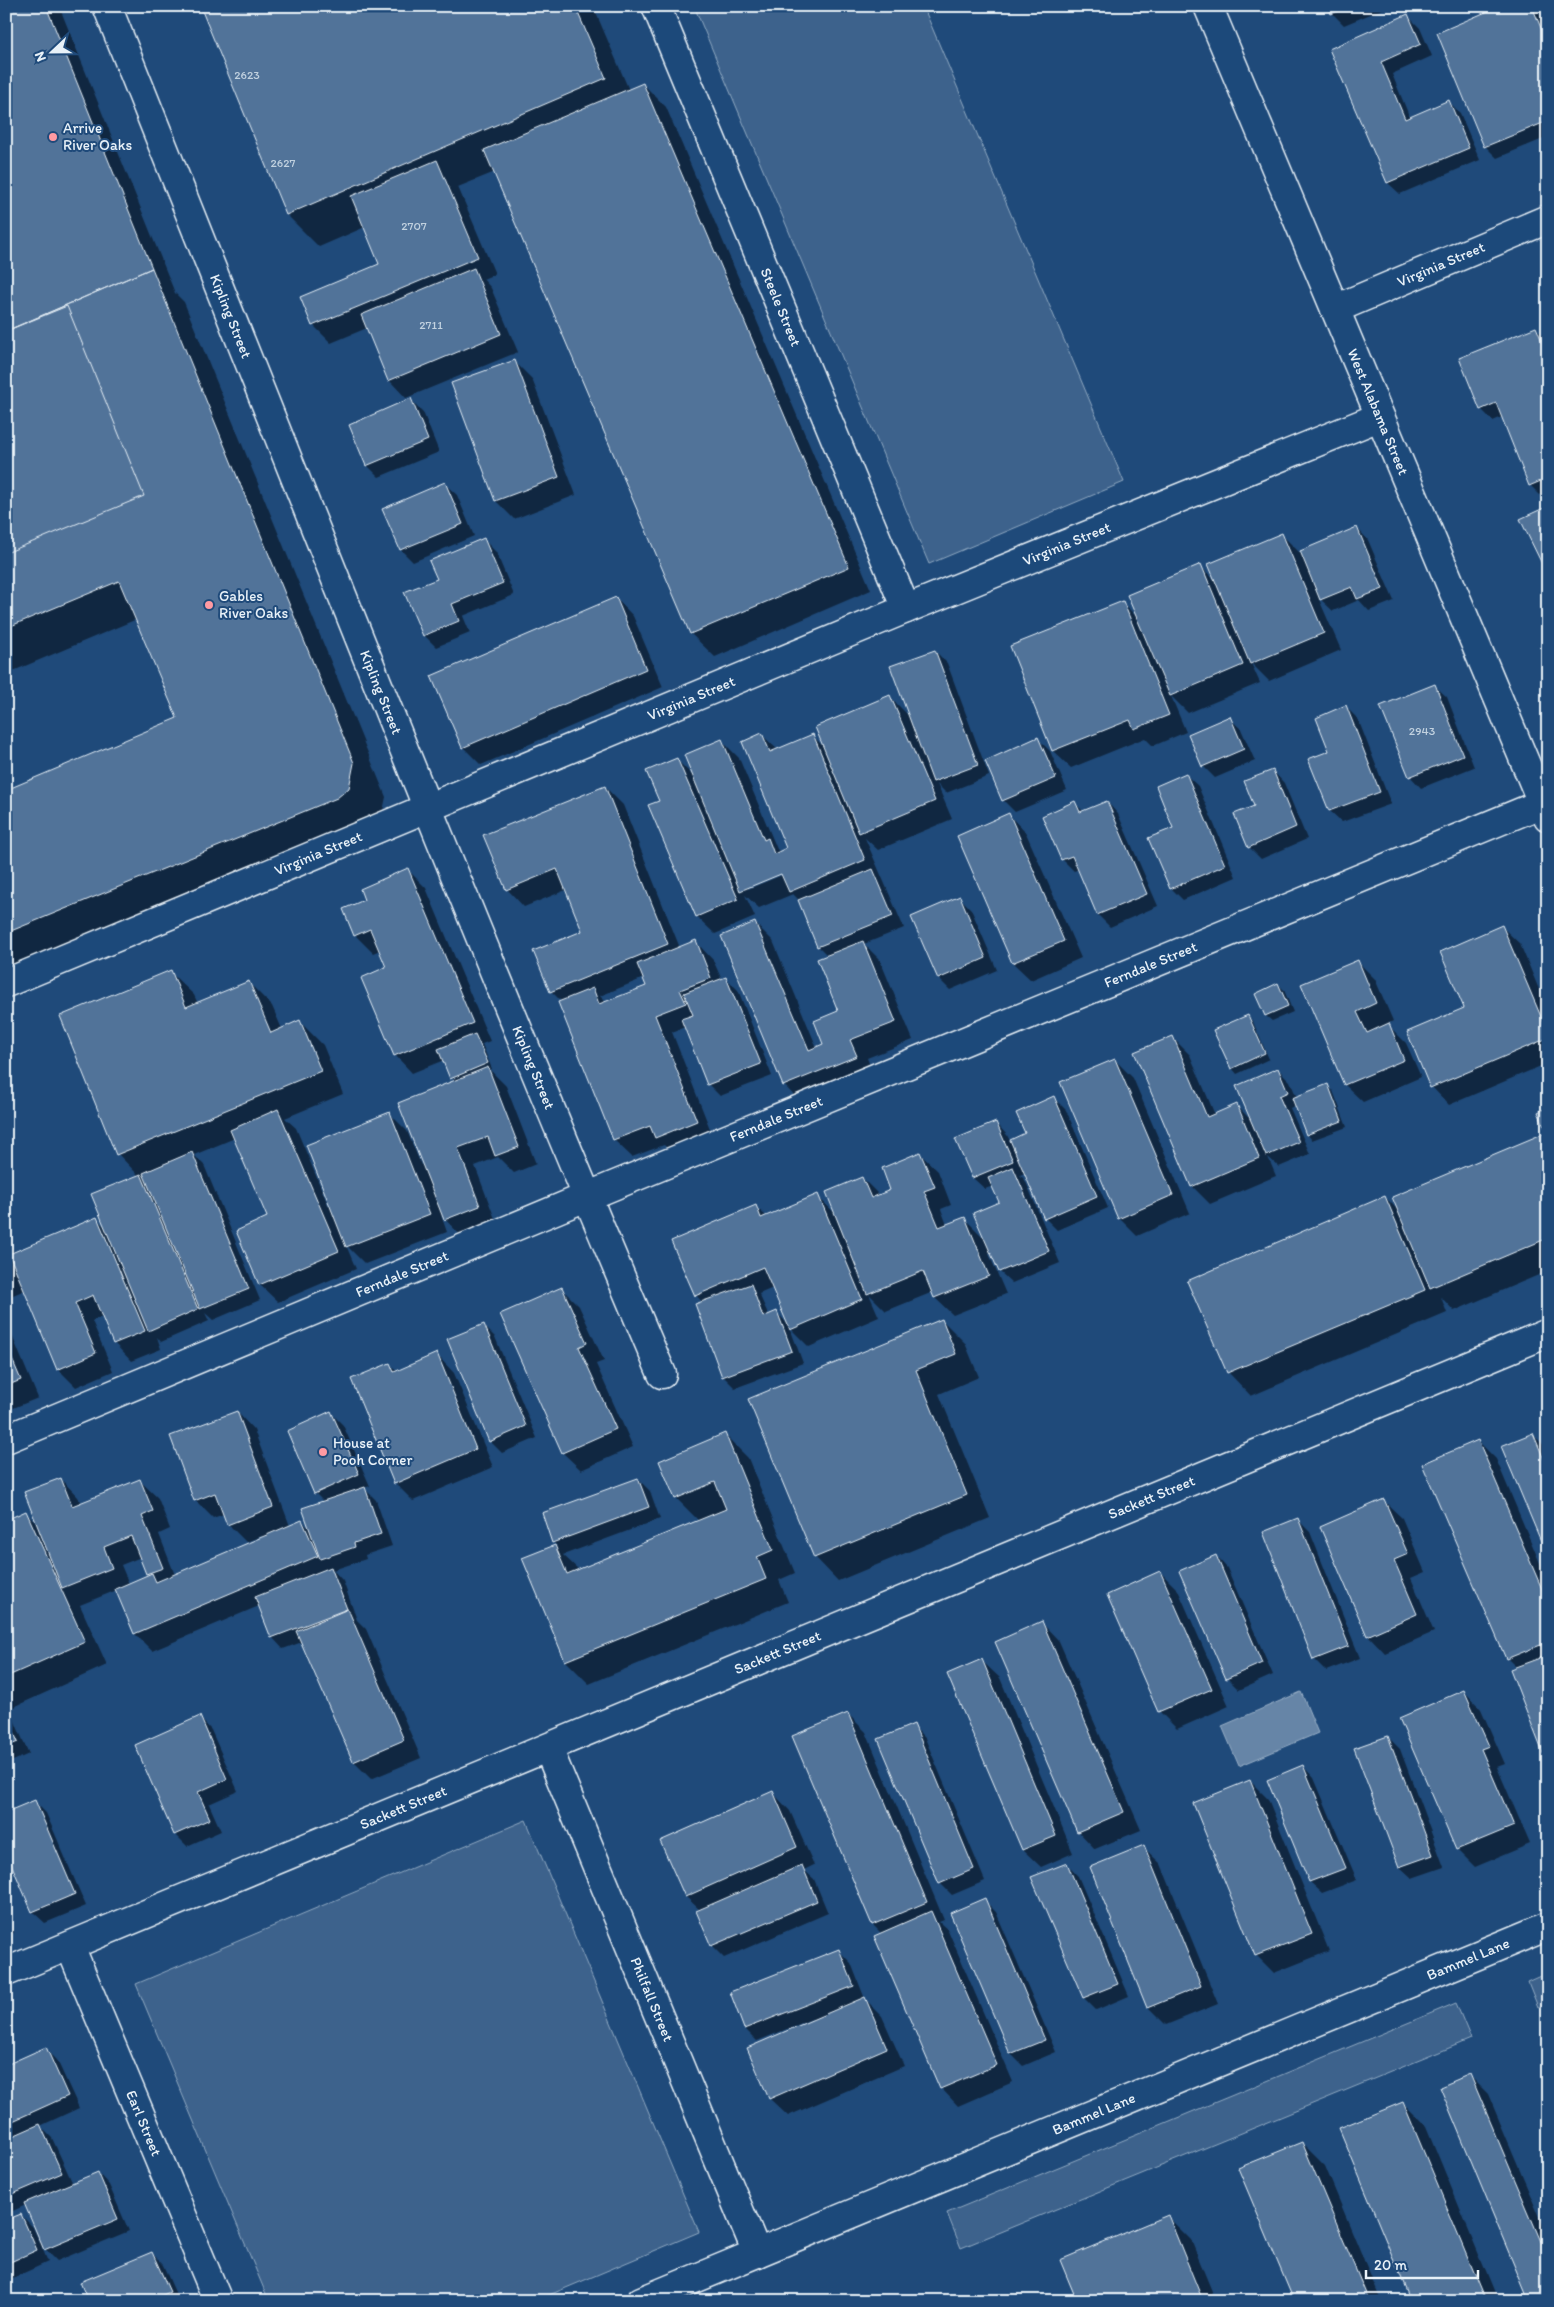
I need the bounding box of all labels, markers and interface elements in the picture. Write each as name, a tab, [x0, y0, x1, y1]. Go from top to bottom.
north arrow	[28, 28, 78, 78]
text: N	[31, 49, 50, 64]
house number: 2623	[234, 68, 260, 82]
place label: Arrive River Oaks	[63, 119, 132, 154]
marker: Arrive River Oaks	[47, 131, 59, 143]
house number: 2627	[271, 156, 296, 170]
house number: 2707	[401, 219, 427, 233]
street label: Virginia Street	[1394, 238, 1488, 291]
street label: Steele Street	[757, 265, 805, 349]
street label: Kipling Street	[206, 272, 256, 361]
house number: 2711	[419, 318, 443, 332]
street label: West Alabama Street	[1344, 346, 1413, 478]
street label: Virginia Street	[1020, 518, 1114, 570]
place label: Gables River Oaks	[219, 587, 288, 622]
marker: Gables River Oaks	[203, 599, 215, 611]
street label: Kipling Street	[356, 648, 406, 737]
street label: Virginia Street	[645, 672, 738, 725]
house number: 2943	[1409, 724, 1436, 738]
street label: Virginia Street	[272, 827, 365, 880]
street label: Ferndale Street	[1101, 937, 1200, 992]
street label: Kipling Street	[508, 1023, 559, 1112]
street label: Ferndale Street	[727, 1092, 825, 1146]
street label: Ferndale Street	[353, 1246, 451, 1301]
place label: House at Pooh Corner	[333, 1434, 412, 1469]
marker: House at Pooh Corner	[317, 1446, 329, 1458]
street label: Sackett Street	[1105, 1471, 1198, 1523]
street label: Sackett Street	[731, 1626, 824, 1678]
street label: Sackett Street	[357, 1781, 450, 1833]
street label: Bammel Lane	[1424, 1934, 1512, 1984]
street label: Philfall Street	[627, 1954, 678, 2045]
street label: Earl Street	[122, 2088, 166, 2159]
street label: Bammel Lane	[1050, 2089, 1138, 2139]
scale bar	[1366, 2247, 1479, 2279]
text: 20 m	[1374, 2256, 1408, 2274]

